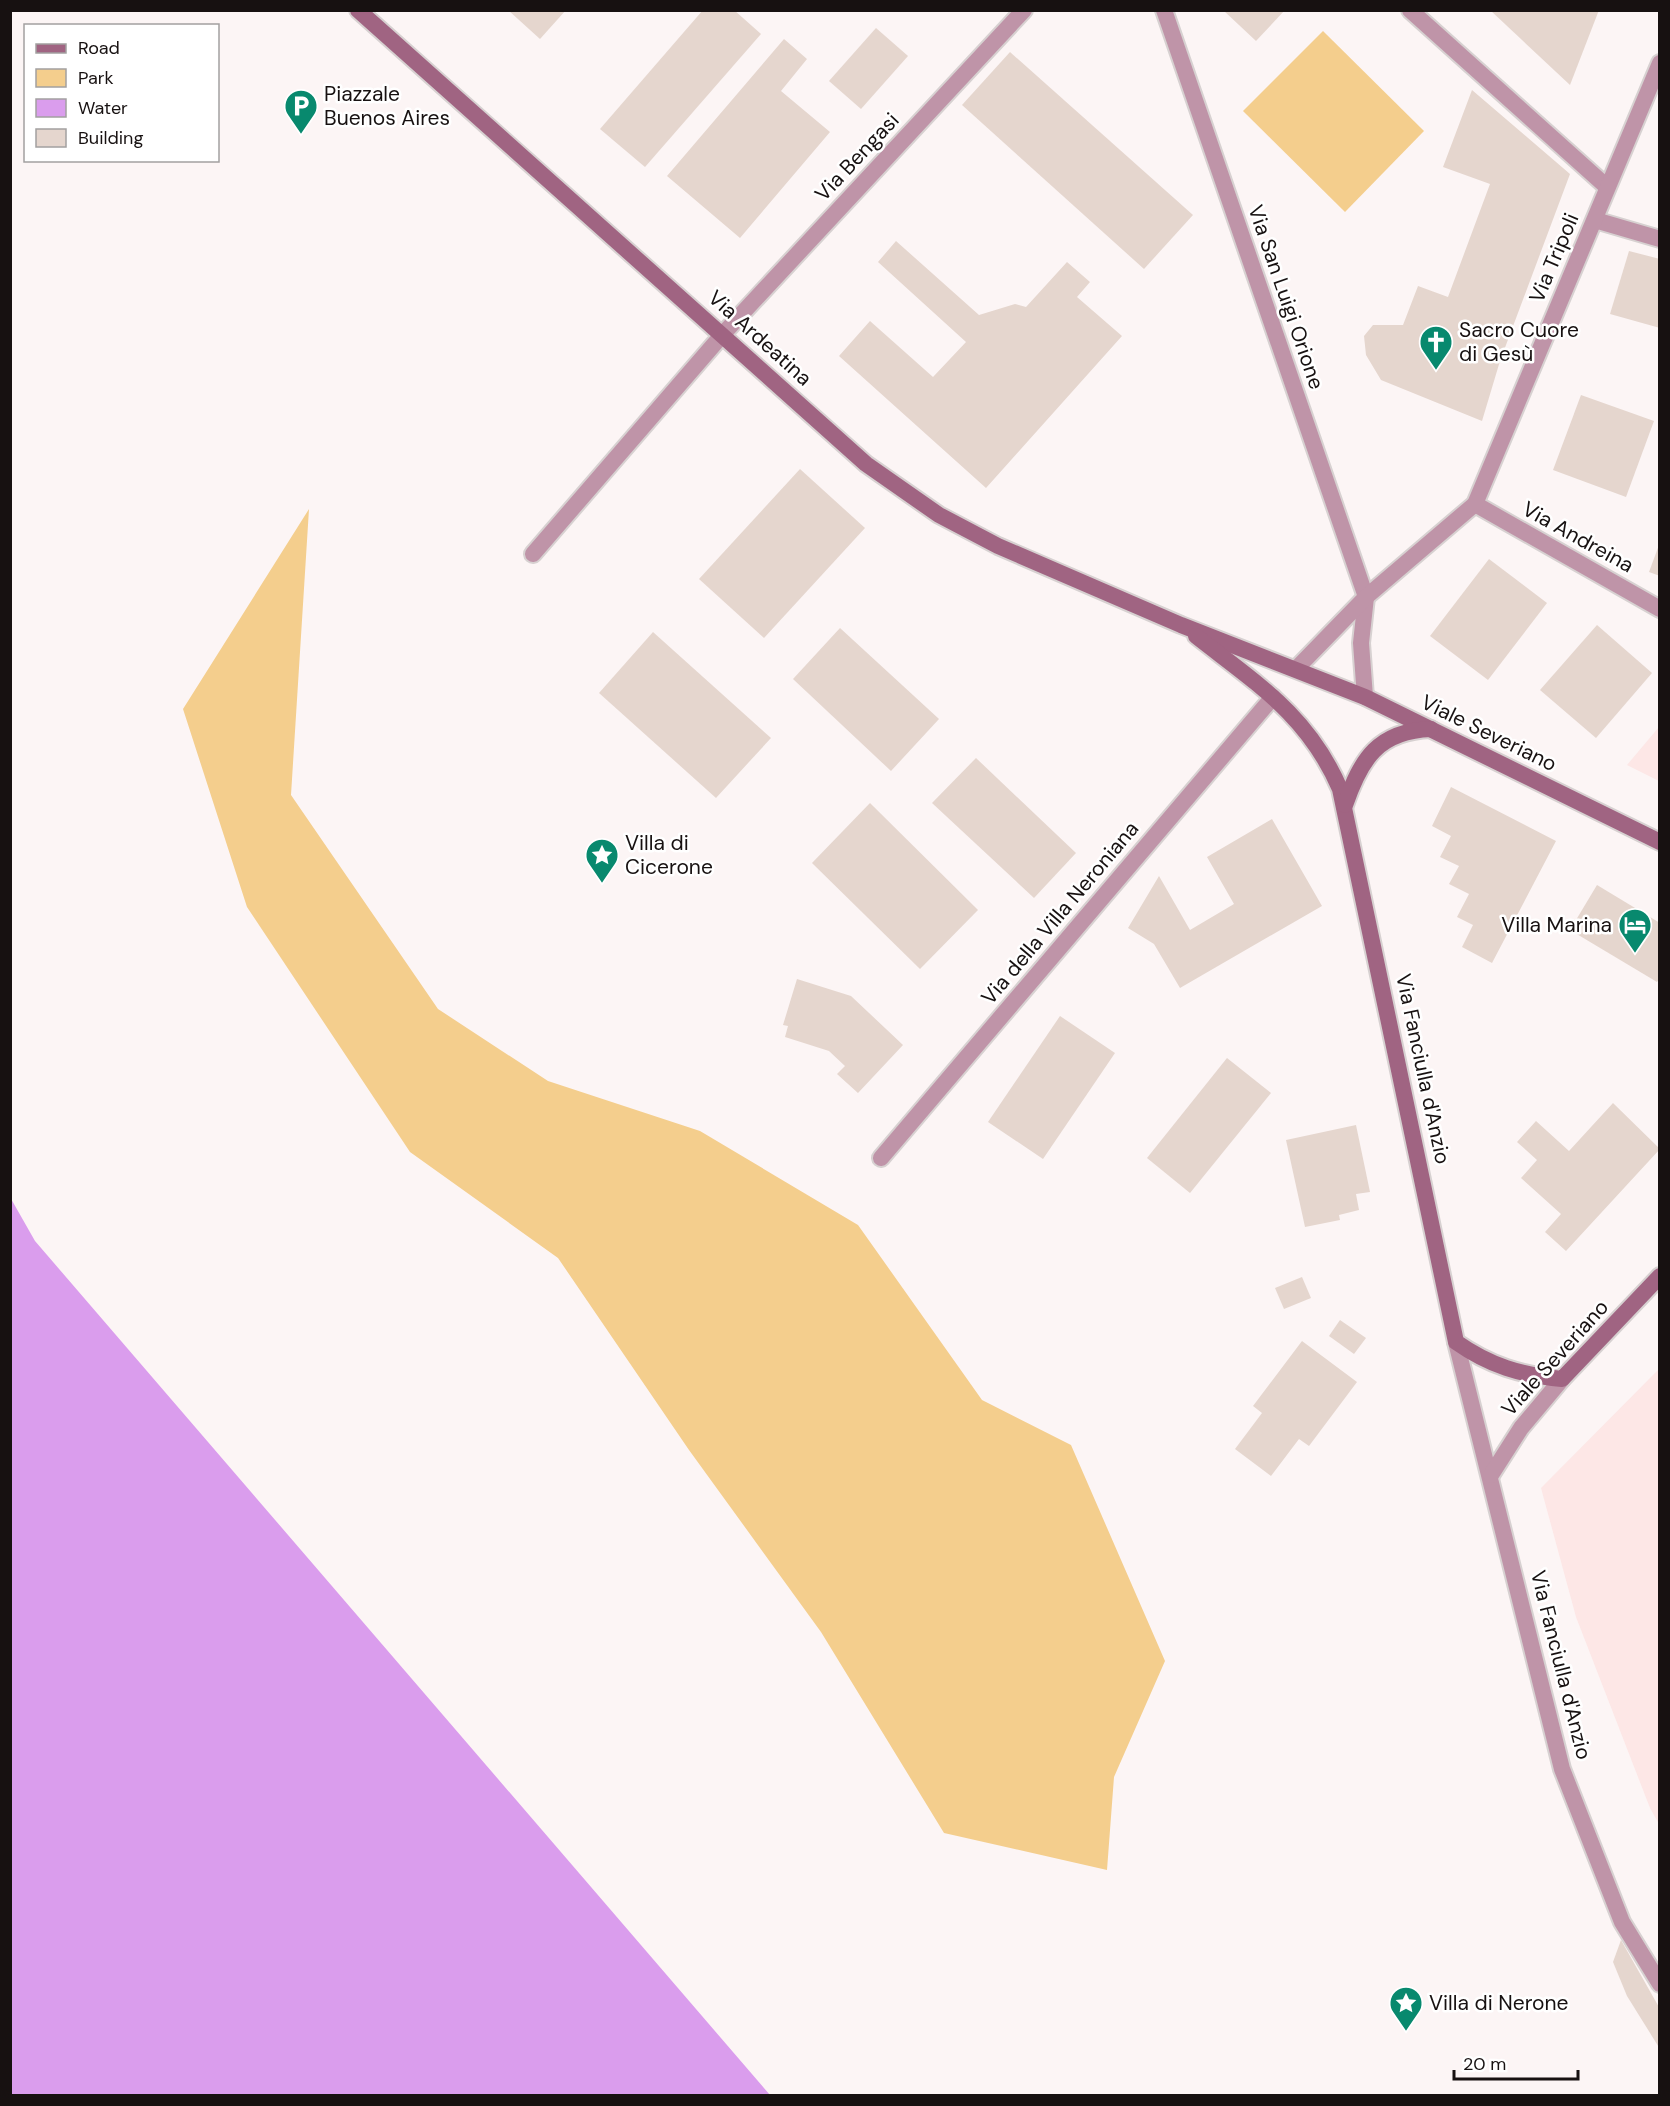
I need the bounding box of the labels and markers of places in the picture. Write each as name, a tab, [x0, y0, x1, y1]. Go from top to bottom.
place label: Piazzale Buenos Aires	[324, 80, 450, 132]
parking icon: Piazzale Buenos Aires	[283, 88, 319, 135]
place label: Sacro Cuore di Gesù	[1459, 316, 1579, 368]
church icon: Sacro Cuore di Gesù	[1418, 324, 1454, 371]
place label: Villa di Cicerone	[625, 829, 713, 881]
place icon: Villa di Cicerone	[584, 837, 620, 884]
hotel icon: Villa Marina	[1617, 907, 1653, 954]
place label: Villa Marina	[1501, 911, 1612, 939]
place icon: Villa di Nerone	[1388, 1985, 1424, 2032]
place label: Villa di Nerone	[1429, 1989, 1569, 2017]

